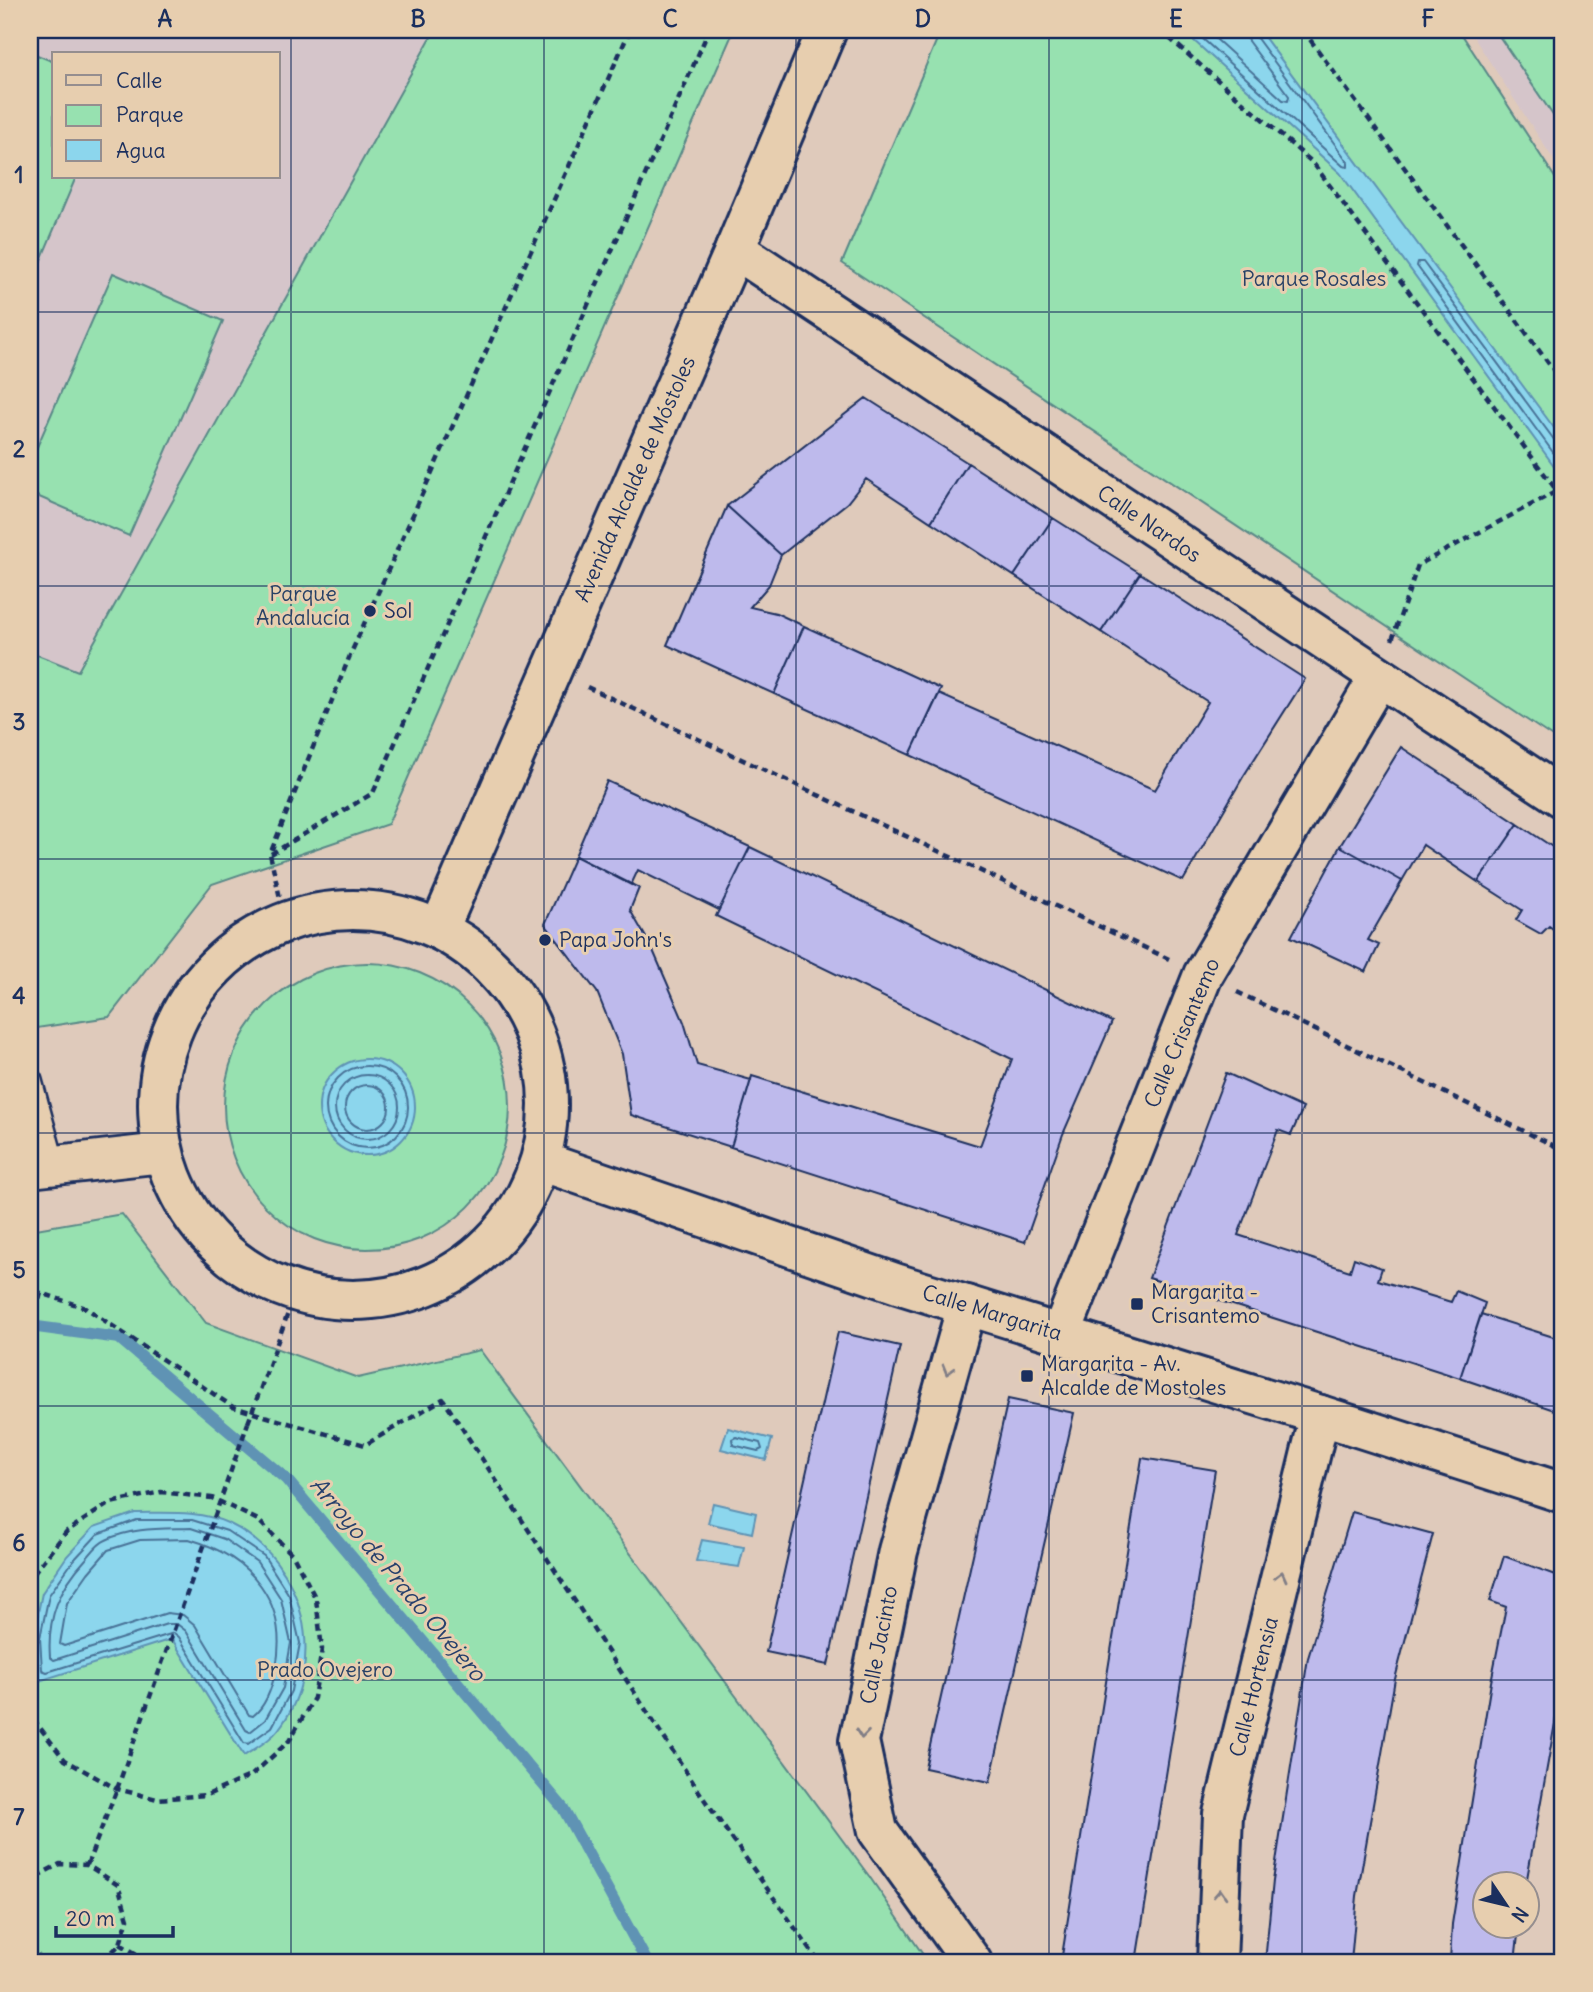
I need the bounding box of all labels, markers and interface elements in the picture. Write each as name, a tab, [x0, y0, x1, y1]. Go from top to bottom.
text: A	[158, 4, 173, 33]
text: B	[410, 4, 426, 33]
text: C	[662, 4, 678, 33]
text: D	[915, 4, 931, 33]
text: E	[1169, 4, 1183, 33]
text: F	[1421, 4, 1435, 33]
legend	[52, 52, 280, 178]
text: Calle	[116, 67, 162, 94]
text: Parque	[116, 101, 184, 128]
text: Agua	[116, 137, 165, 164]
text: 1	[14, 160, 24, 189]
park label: Parque Rosales	[1242, 265, 1386, 292]
street label: Avenida Alcalde de Móstoles	[568, 352, 701, 606]
text: 2	[13, 434, 26, 463]
street label: Calle Nardos	[1092, 479, 1206, 568]
park label: Parque Andalucía	[256, 580, 350, 631]
place label: Sol	[384, 597, 412, 624]
marker: Sol	[362, 603, 378, 619]
text: 3	[12, 707, 26, 736]
place label: Papa John's	[559, 926, 672, 953]
marker: Papa John's	[537, 932, 553, 948]
street label: Calle Crisantemo	[1138, 954, 1225, 1112]
text: 4	[12, 981, 26, 1010]
text: 5	[12, 1255, 26, 1284]
street label: Calle Margarita	[919, 1278, 1065, 1347]
place label: Margarita - Crisantemo	[1151, 1278, 1260, 1329]
marker: Margarita - Crisantemo	[1129, 1296, 1145, 1312]
place label: Margarita - Av. Alcalde de Mostoles	[1041, 1350, 1226, 1401]
one-way arrow	[942, 1364, 957, 1376]
marker: Margarita - Av. Alcalde de Mostoles	[1019, 1368, 1035, 1384]
water label: Arroyo de Prado Ovejero	[305, 1471, 491, 1687]
text: 6	[12, 1528, 26, 1557]
one-way arrow	[1273, 1570, 1287, 1582]
street label: Calle Jacinto	[854, 1583, 903, 1706]
street label: Calle Hortensia	[1223, 1614, 1284, 1760]
park label: Prado Ovejero	[257, 1657, 393, 1683]
one-way arrow	[854, 1728, 869, 1740]
text: 7	[13, 1802, 25, 1831]
north arrow	[1470, 1870, 1540, 1940]
one-way arrow	[1212, 1888, 1227, 1899]
scale bar	[56, 1894, 173, 1938]
text: N	[1506, 1902, 1534, 1927]
text: 20 m	[66, 1905, 115, 1932]

